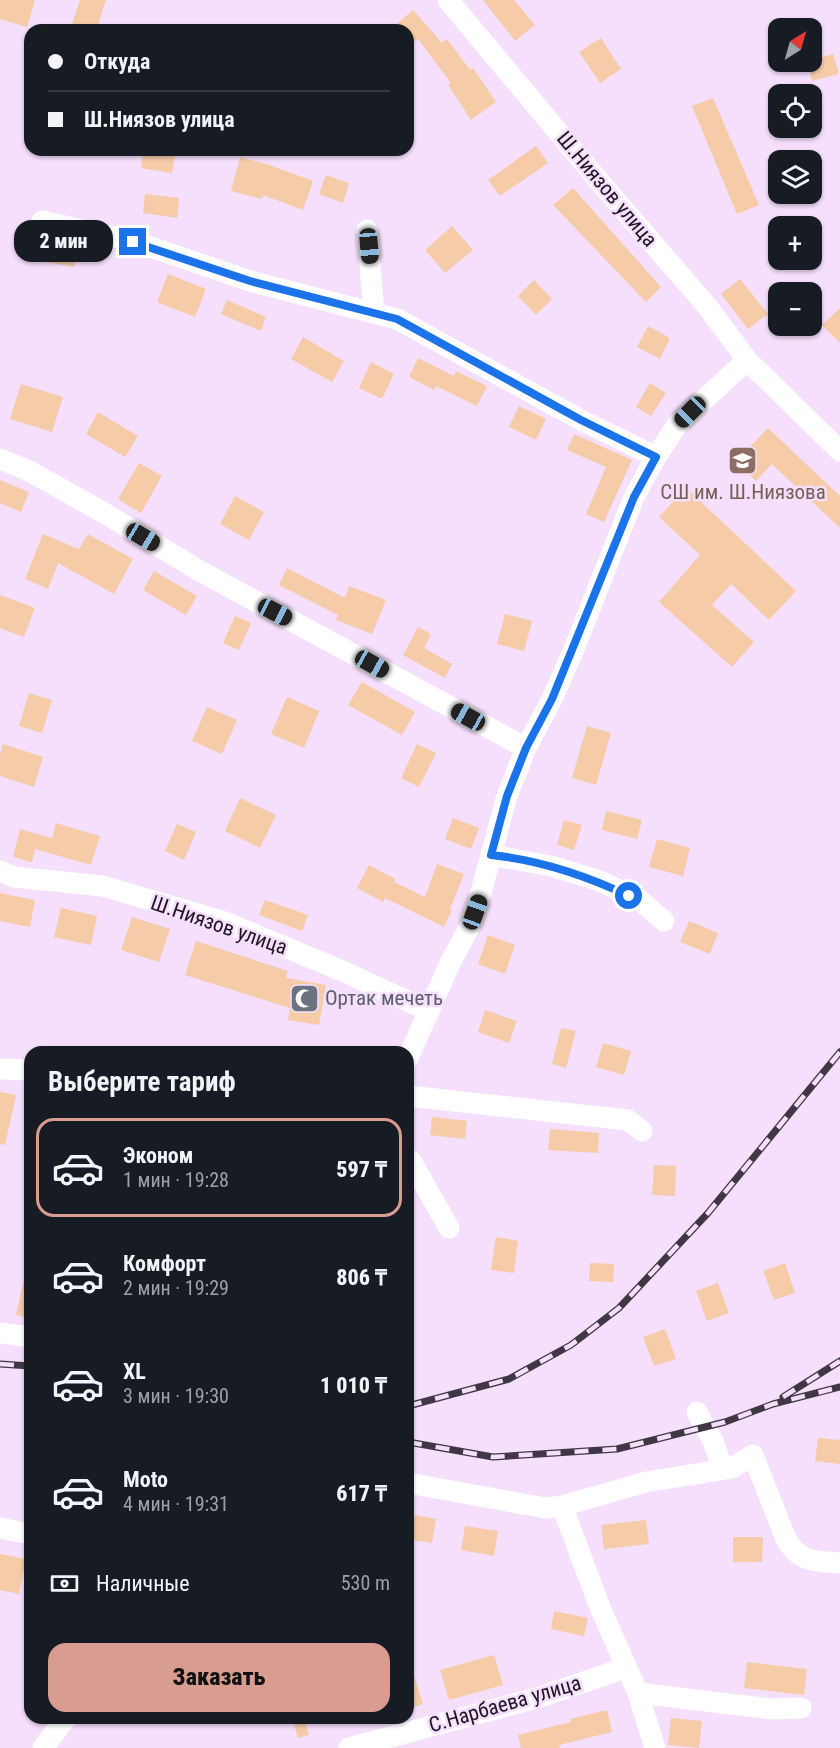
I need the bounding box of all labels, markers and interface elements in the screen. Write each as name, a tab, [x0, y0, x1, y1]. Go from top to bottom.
north arrow	[768, 18, 822, 72]
map controls	[768, 18, 822, 336]
text: Откуда	[84, 49, 150, 74]
button: locate	[768, 84, 822, 138]
text: Ш.Ниязов улица	[84, 107, 235, 132]
street label: Ш.Ниязов улица	[552, 127, 662, 251]
button: layers	[768, 150, 822, 204]
button: +	[768, 216, 822, 270]
callout: 2 мин	[13, 221, 112, 263]
car	[358, 227, 380, 265]
route end	[119, 228, 146, 255]
text: 2 мин	[40, 229, 87, 253]
button: −	[768, 282, 822, 336]
car	[671, 393, 709, 431]
school or university icon: СШ им. Ш.Ниязова	[727, 445, 759, 477]
place label: СШ им. Ш.Ниязова	[660, 480, 826, 504]
car	[123, 520, 163, 554]
car	[255, 596, 295, 628]
car	[352, 647, 392, 681]
car	[448, 700, 488, 734]
route start	[615, 882, 642, 909]
street label: Ш.Ниязов улица	[148, 890, 290, 960]
car	[460, 892, 490, 932]
mosque icon: Ортак мечеть	[288, 982, 320, 1014]
place label: Ортак мечеть	[325, 986, 443, 1010]
text: Выберите тариф	[48, 1066, 236, 1098]
icon: car	[51, 1141, 105, 1195]
text: Эконом	[123, 1143, 193, 1168]
text: 597 ₸	[336, 1157, 387, 1182]
text: 1 мин · 19:28	[123, 1168, 229, 1192]
icon: car	[51, 1249, 105, 1303]
text: Комфорт	[123, 1251, 206, 1276]
text: 806 ₸	[336, 1265, 387, 1290]
text: 2 мин · 19:29	[123, 1276, 229, 1300]
icon: car	[51, 1357, 105, 1411]
text: XL	[123, 1359, 146, 1384]
text: 1 010 ₸	[320, 1373, 387, 1398]
text: 3 мин · 19:30	[123, 1384, 229, 1408]
icon: car	[51, 1465, 105, 1519]
text: Moto	[123, 1467, 168, 1492]
text: 617 ₸	[336, 1481, 387, 1506]
text: 4 мин · 19:31	[123, 1492, 229, 1516]
icon: cash	[48, 1567, 81, 1600]
text: Наличные	[96, 1571, 190, 1596]
text: 530 m	[341, 1571, 390, 1595]
button: Заказать	[48, 1643, 390, 1712]
street label: С.Нарбаева улица	[426, 1671, 584, 1737]

